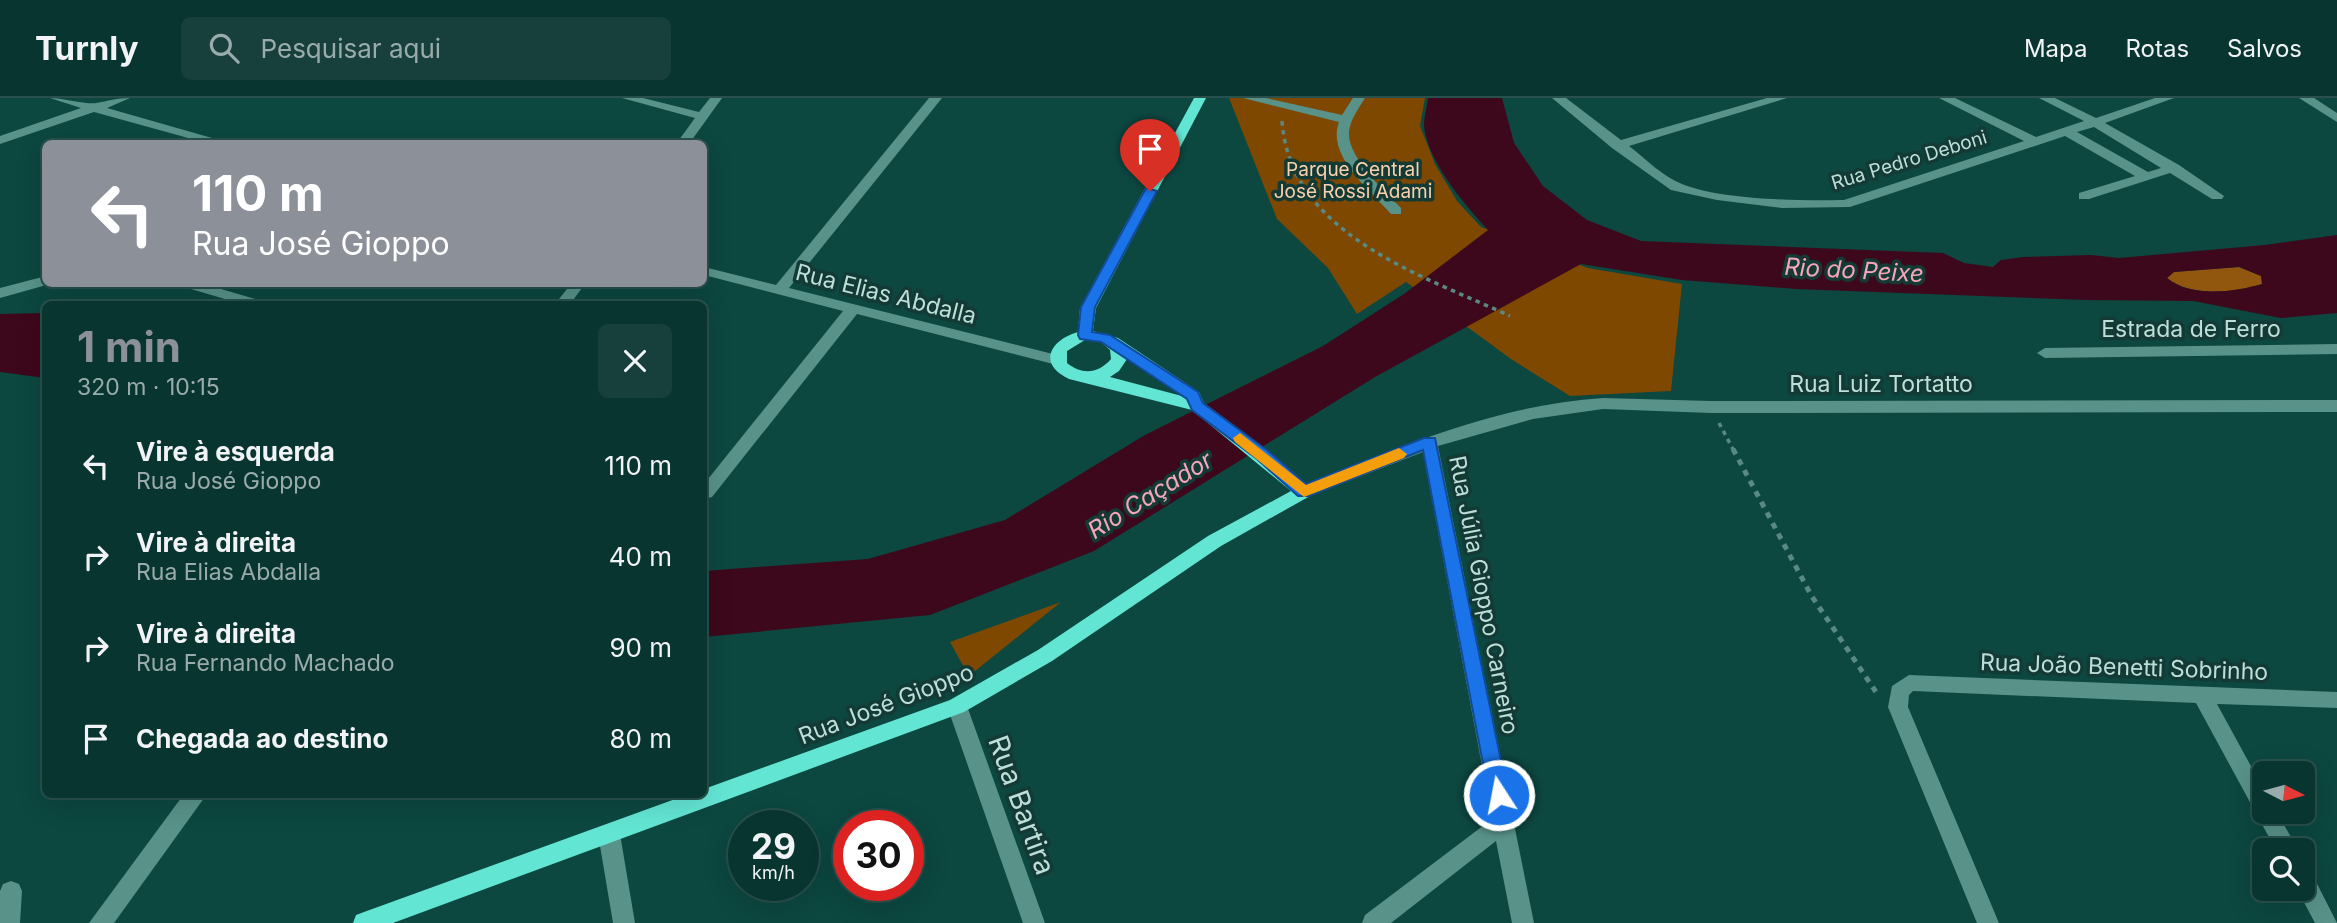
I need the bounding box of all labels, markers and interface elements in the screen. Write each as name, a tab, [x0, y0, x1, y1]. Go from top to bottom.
search box	[181, 17, 671, 80]
text: Turnly	[35, 28, 139, 68]
icon: search	[205, 29, 243, 67]
text: Pesquisar aqui	[261, 33, 441, 64]
text: Mapa	[2024, 34, 2088, 63]
text: Rotas	[2126, 34, 2189, 63]
text: Salvos	[2227, 34, 2302, 63]
pin	[1120, 119, 1180, 191]
street label: Rua Pedro Deboni	[1828, 125, 1990, 195]
icon: arrive	[1131, 130, 1169, 168]
park label: Parque Central José Rossi Adami	[1274, 158, 1432, 203]
text: 110 m	[192, 164, 324, 223]
icon: left	[77, 168, 168, 259]
text: Rua José Gioppo	[192, 224, 450, 263]
water label: Rio do Peixe	[1784, 252, 1924, 288]
street label: Rua Elias Abdalla	[793, 258, 979, 330]
street label: Estrada de Ferro	[2101, 315, 2281, 343]
text: 1 min	[77, 321, 181, 372]
button: close	[598, 324, 672, 398]
street label: Rua Luiz Tortatto	[1789, 370, 1973, 398]
text: 320 m · 10:15	[77, 373, 220, 401]
text: Vire à esquerda	[136, 436, 335, 467]
water label: Rio Caçador	[1082, 445, 1218, 545]
icon: left	[77, 447, 115, 485]
text: 110 m	[604, 450, 672, 481]
street label: Rua Júlia Gioppo Carneiro	[1443, 453, 1525, 737]
text: Rua José Gioppo	[136, 467, 321, 495]
text: Vire à direita	[136, 527, 296, 558]
icon: right	[77, 538, 115, 576]
text: 40 m	[609, 541, 672, 572]
text: Rua Elias Abdalla	[136, 558, 321, 586]
text: Vire à direita	[136, 618, 296, 649]
icon: right	[77, 629, 115, 667]
text: 90 m	[609, 632, 672, 663]
street label: Rua João Benetti Sobrinho	[1979, 648, 2269, 686]
text: Rua Fernando Machado	[136, 649, 395, 677]
street label: Rua José Gioppo	[795, 658, 977, 750]
icon: arrive	[77, 720, 115, 758]
text: Chegada ao destino	[136, 723, 388, 754]
text: 80 m	[609, 723, 672, 754]
street label: Rua Bartira	[981, 731, 1063, 879]
position arrow	[1462, 758, 1536, 832]
north arrow	[2252, 761, 2315, 824]
map controls	[2252, 761, 2315, 901]
speed limit sign: 30	[833, 810, 924, 901]
text: 29	[751, 825, 796, 867]
button: search	[2252, 838, 2315, 901]
text: km/h	[752, 862, 795, 883]

